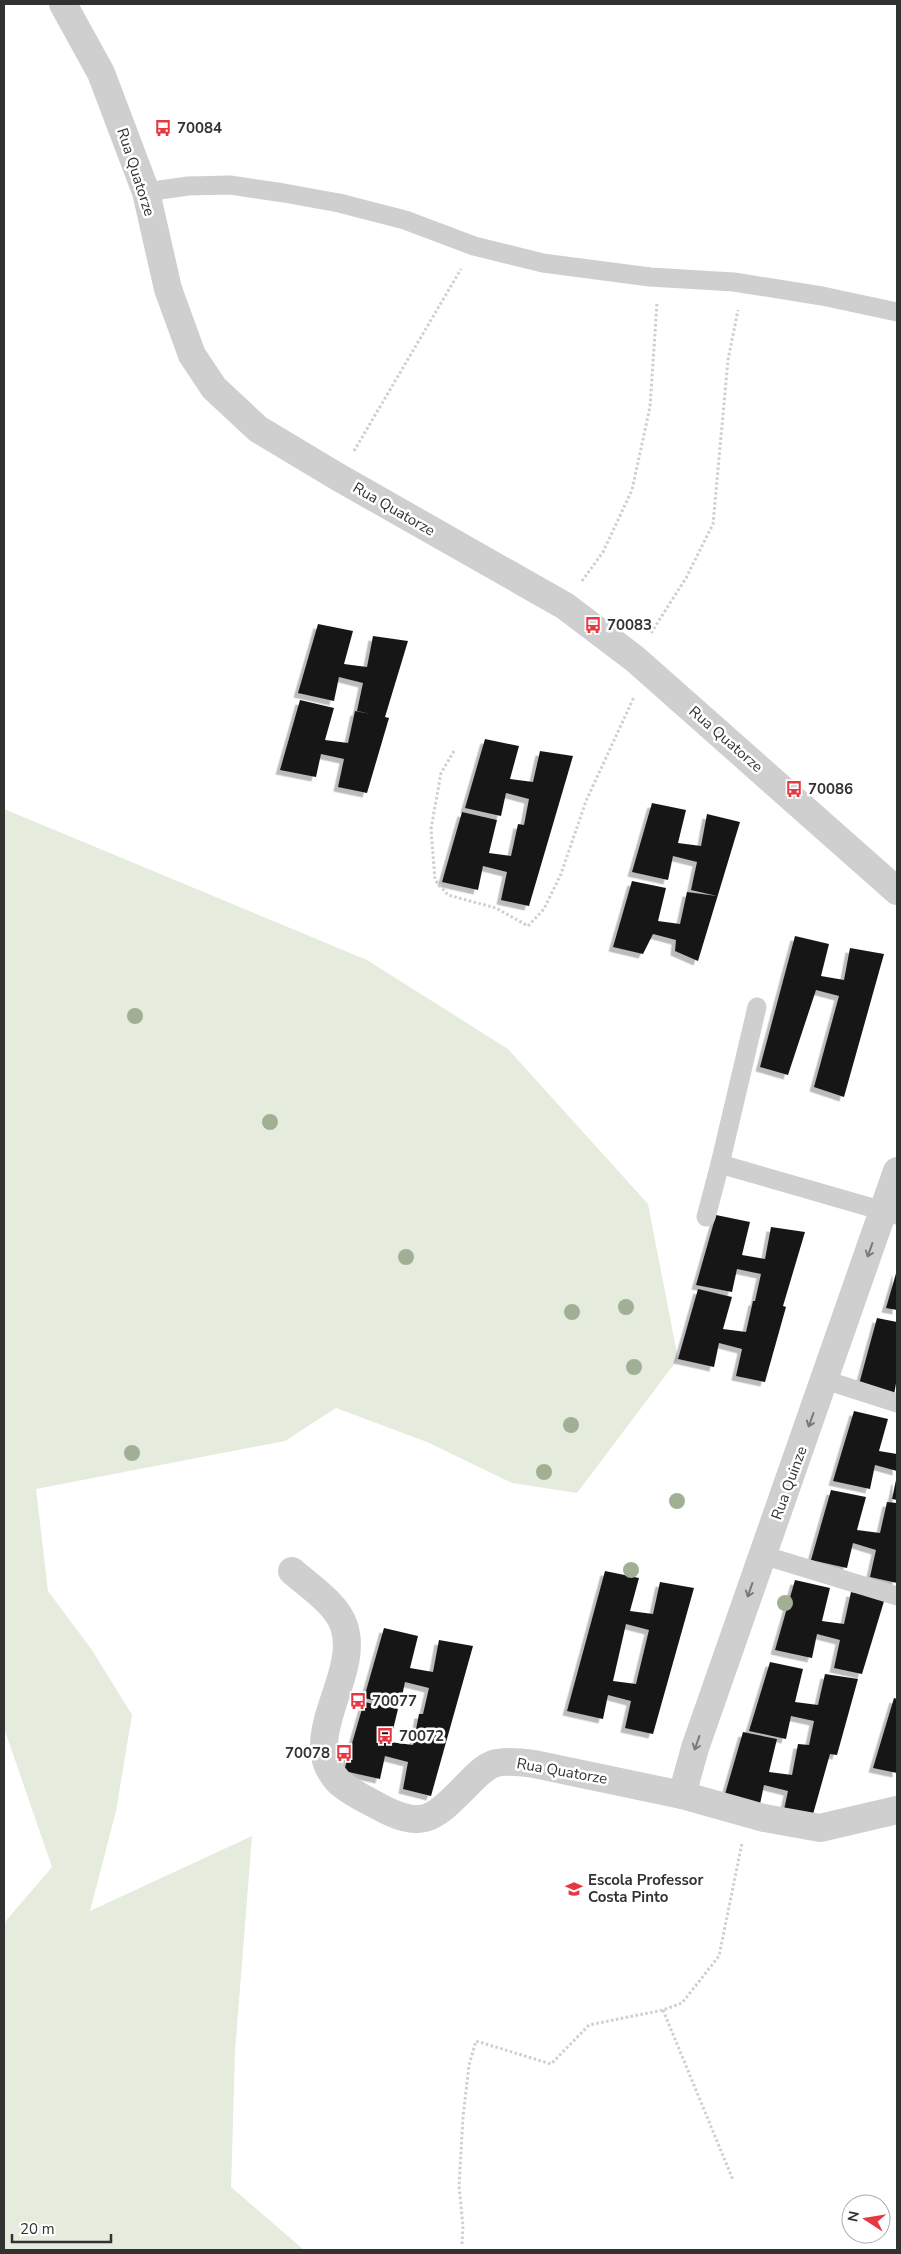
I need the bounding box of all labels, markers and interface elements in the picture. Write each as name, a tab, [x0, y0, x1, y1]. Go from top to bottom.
bus stop icon: 70084	[153, 118, 173, 138]
place label: 70084	[177, 118, 222, 138]
street label: Rua Quatorze	[112, 125, 160, 219]
street label: Rua Quatorze	[349, 477, 439, 541]
bus stop icon: 70083	[583, 615, 603, 635]
place label: 70083	[607, 615, 652, 635]
street label: Rua Quatorze	[685, 701, 767, 777]
bus stop icon: 70086	[784, 779, 804, 799]
place label: 70086	[808, 779, 853, 799]
one-way arrow	[865, 1242, 874, 1258]
one-way arrow	[806, 1412, 815, 1428]
street label: Rua Quinze	[766, 1443, 812, 1523]
one-way arrow	[745, 1582, 754, 1597]
bus stop icon: 70077	[348, 1691, 368, 1711]
place label: 70077	[372, 1691, 417, 1711]
bus stop icon: 70072	[375, 1726, 395, 1746]
place label: 70072	[399, 1726, 444, 1746]
one-way arrow	[691, 1735, 701, 1751]
place label: 70078	[285, 1743, 330, 1763]
bus stop icon: 70078	[334, 1743, 354, 1763]
street label: Rua Quatorze	[515, 1753, 609, 1789]
place label: Escola Professor Costa Pinto	[588, 1870, 703, 1907]
school or university icon: Escola Professor Costa Pinto	[564, 1879, 584, 1899]
north arrow	[841, 2194, 891, 2244]
text: N	[843, 2209, 864, 2224]
scale bar	[12, 2212, 111, 2244]
text: 20 m	[20, 2219, 55, 2239]

